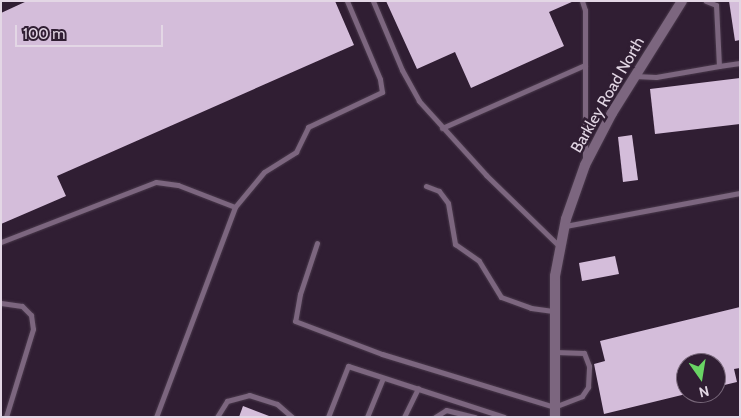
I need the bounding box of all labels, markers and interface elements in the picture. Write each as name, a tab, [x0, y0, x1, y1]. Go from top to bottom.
scale bar	[18, 15, 165, 47]
text: 100 m	[23, 25, 65, 43]
street label: Barkley Road North	[567, 34, 649, 156]
north arrow	[676, 353, 726, 403]
text: N	[697, 382, 711, 402]

